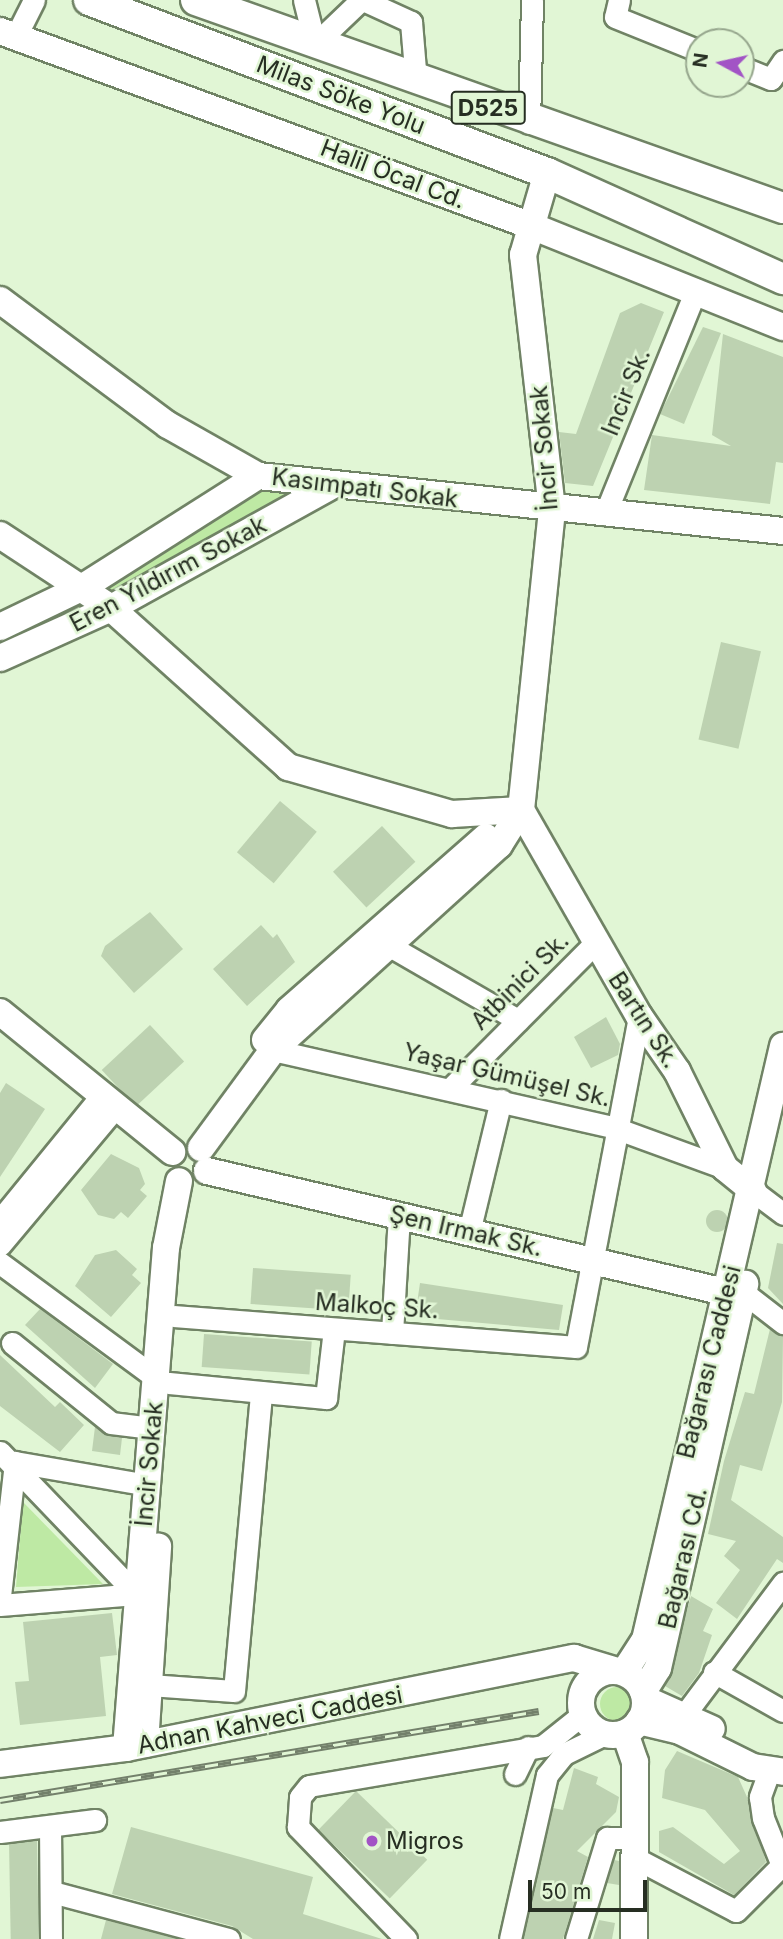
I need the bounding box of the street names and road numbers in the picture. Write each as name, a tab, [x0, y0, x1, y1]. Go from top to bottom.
street label: Milas Söke Yolu	[253, 50, 429, 140]
road number: D525	[449, 88, 526, 128]
street label: Halil Öcal Cd.	[316, 133, 470, 215]
street label: Incir Sk.	[596, 344, 656, 440]
street label: İncir Sokak	[524, 384, 564, 512]
street label: Kasımpatı Sokak	[270, 462, 460, 514]
street label: Eren Yıldırım Sokak	[65, 510, 271, 638]
street label: Atbinici Sk.	[465, 926, 575, 1036]
street label: Bartın Sk.	[602, 967, 686, 1073]
street label: Yaşar Gümüşel Sk.	[400, 1037, 614, 1113]
street label: Şen Irmak Sk.	[387, 1199, 545, 1263]
street label: Bağarası Caddesi	[671, 1262, 747, 1462]
street label: Malkoç Sk.	[314, 1287, 440, 1325]
street label: İncir Sokak	[129, 1400, 169, 1528]
street label: Bağarası Cd.	[653, 1484, 713, 1632]
street label: Adnan Kahveci Caddesi	[135, 1680, 405, 1760]

